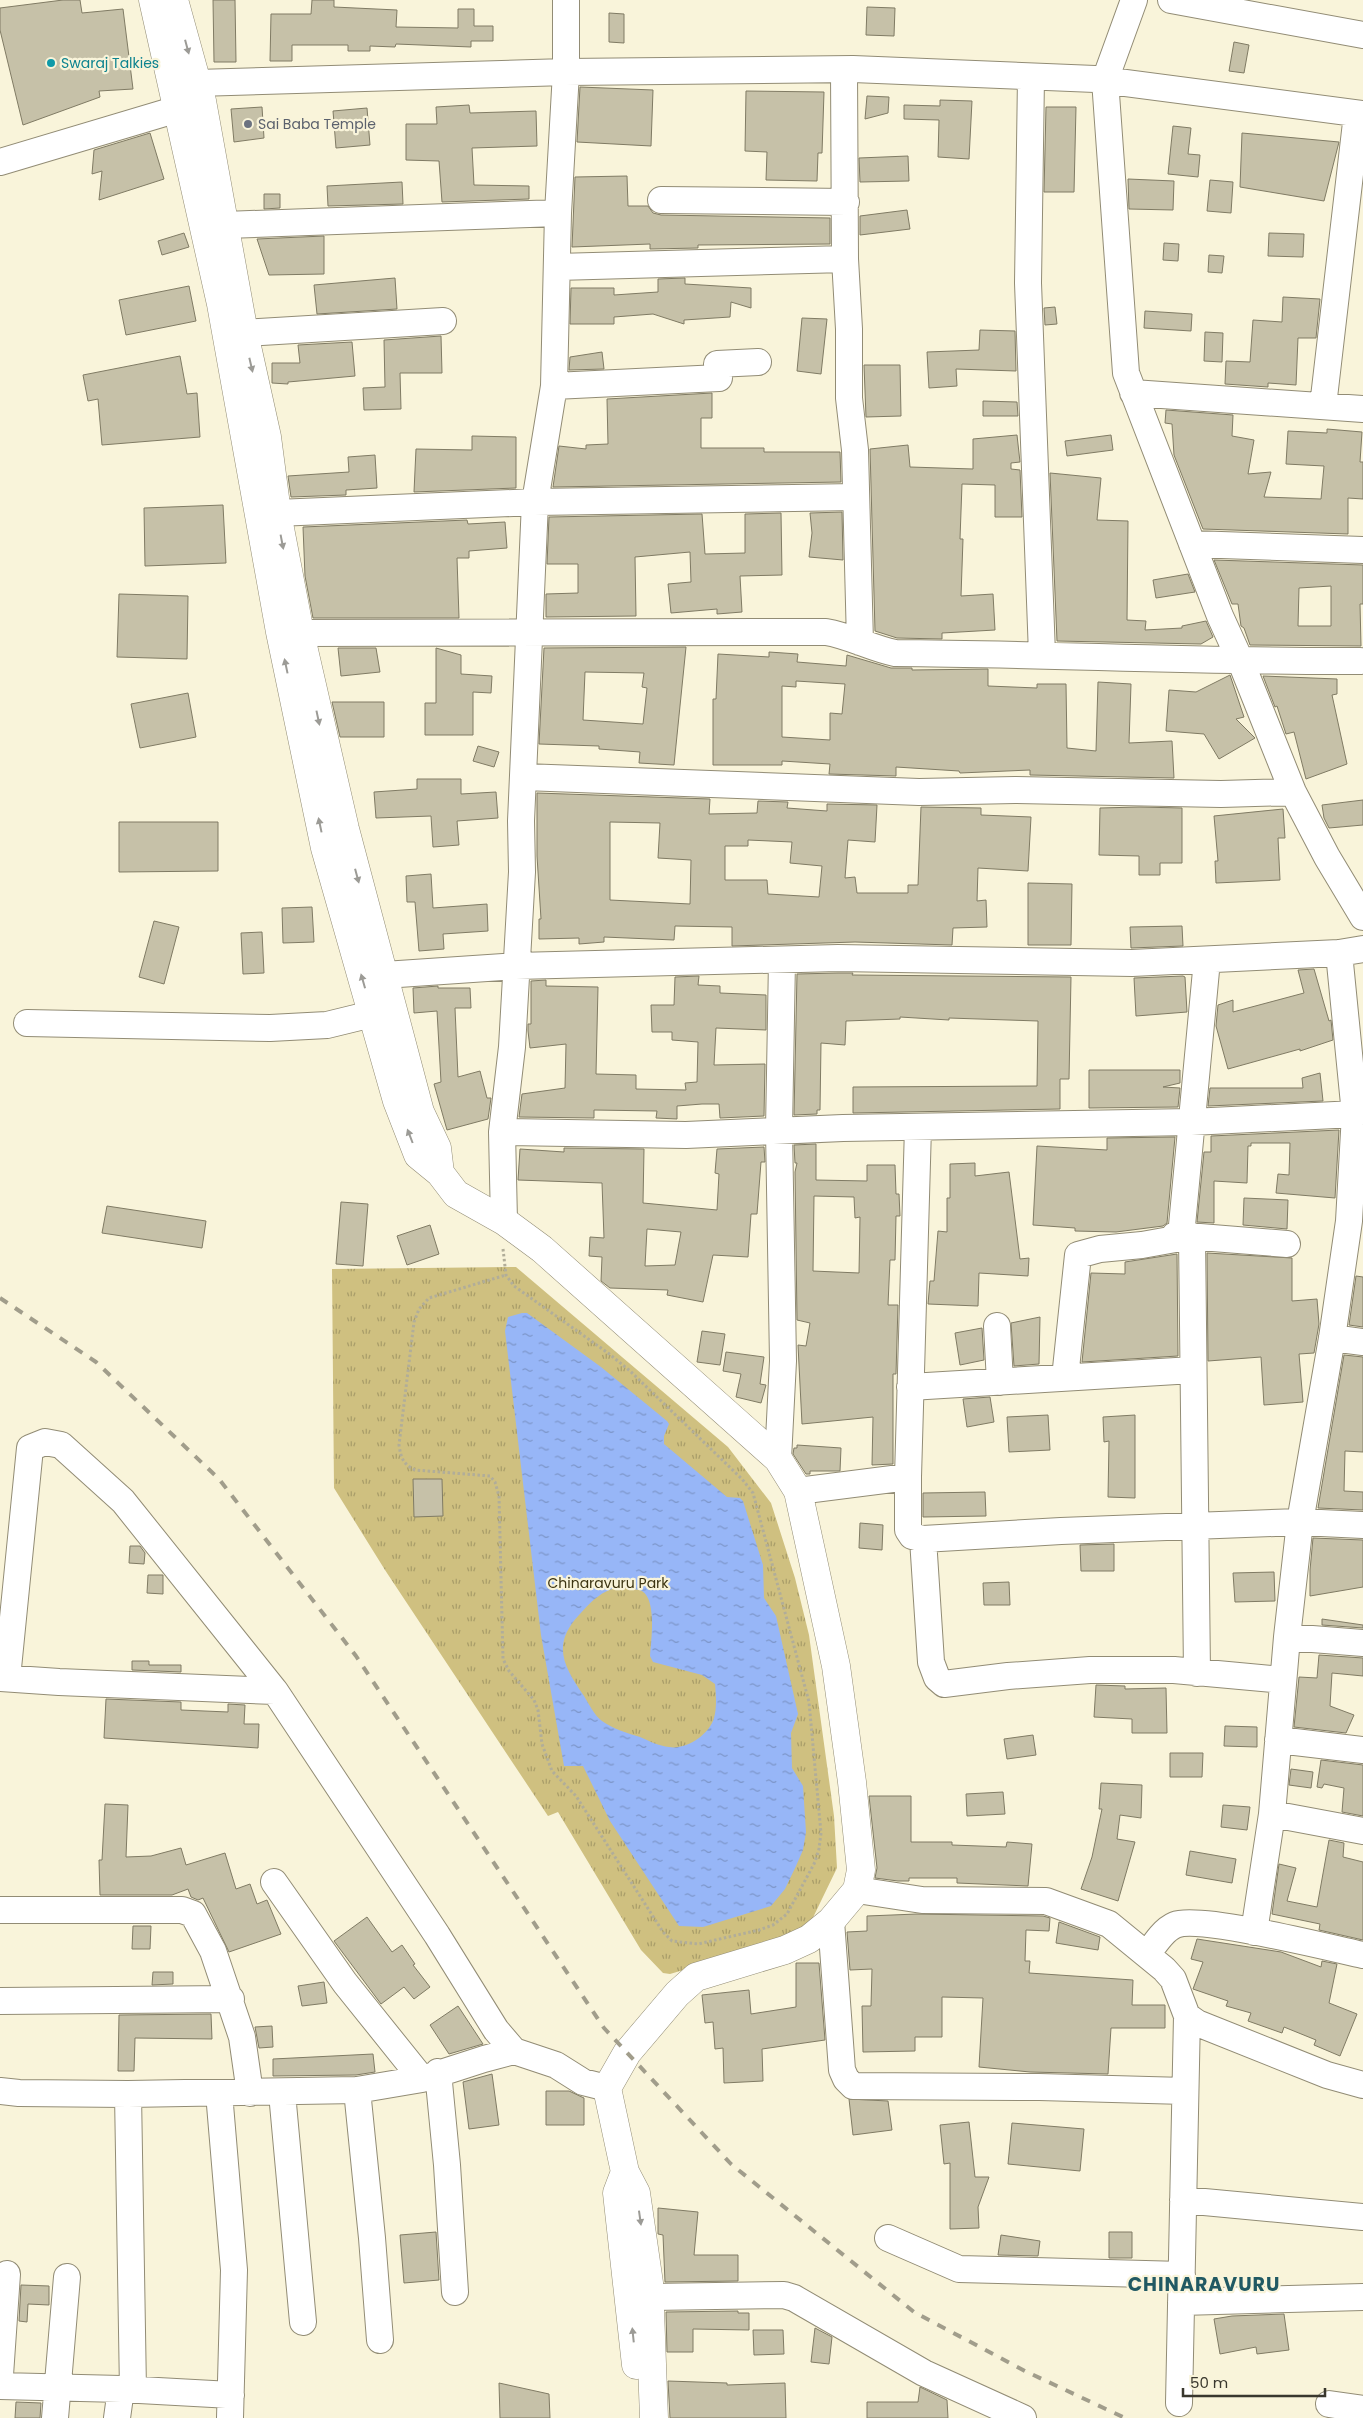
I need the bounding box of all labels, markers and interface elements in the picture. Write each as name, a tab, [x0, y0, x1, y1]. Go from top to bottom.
one-way arrow	[183, 40, 191, 55]
place label: Swaraj Talkies	[61, 53, 159, 73]
marker: Swaraj Talkies	[45, 57, 57, 69]
place label: Sai Baba Temple	[258, 114, 376, 134]
marker: Sai Baba Temple	[242, 118, 254, 130]
one-way arrow	[247, 357, 255, 372]
one-way arrow	[279, 534, 287, 550]
one-way arrow	[282, 657, 290, 673]
one-way arrow	[315, 711, 323, 727]
one-way arrow	[316, 817, 324, 832]
one-way arrow	[353, 868, 361, 884]
one-way arrow	[359, 974, 367, 989]
one-way arrow	[406, 1129, 414, 1144]
park label: Chinaravuru Park	[547, 1573, 669, 1593]
one-way arrow	[636, 2210, 644, 2226]
district label: CHINARAVURU	[1128, 2271, 1280, 2298]
one-way arrow	[629, 2326, 637, 2342]
scale bar	[1183, 2366, 1326, 2398]
text: 50 m	[1190, 2372, 1228, 2393]

